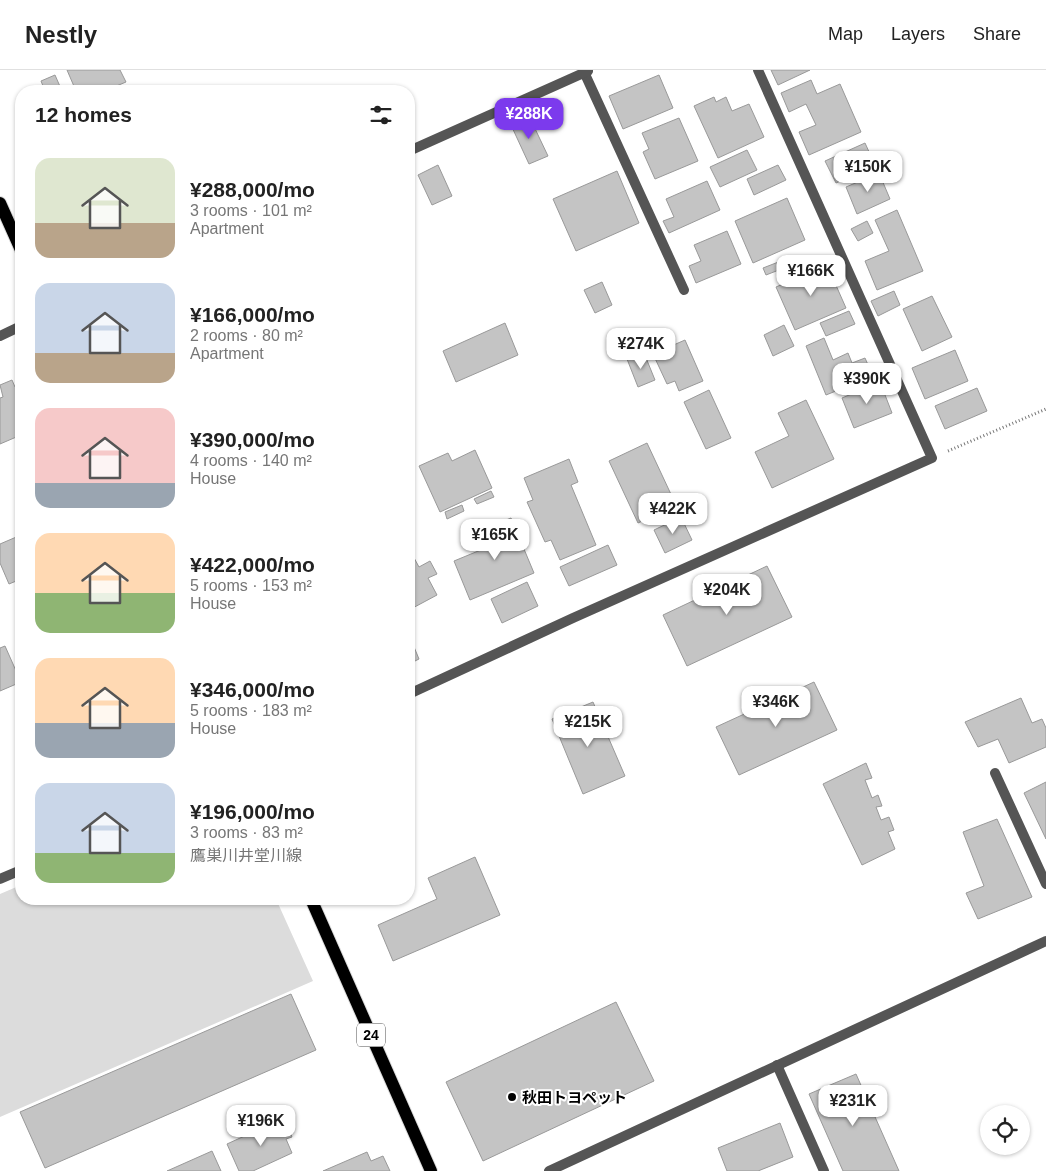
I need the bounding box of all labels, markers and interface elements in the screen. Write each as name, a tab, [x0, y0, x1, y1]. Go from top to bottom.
text: Nestly	[25, 21, 97, 48]
text: Map	[828, 24, 863, 44]
text: Layers	[891, 24, 945, 44]
text: Share	[973, 24, 1021, 44]
pin: ¥288K	[494, 98, 564, 140]
icon: filters	[367, 101, 395, 129]
text: 12 homes	[35, 103, 132, 126]
text: ¥288K	[505, 105, 553, 122]
pin: ¥150K	[833, 150, 903, 193]
text: ¥150K	[844, 158, 892, 175]
icon: home	[75, 178, 135, 238]
text: ¥288,000/mo	[190, 178, 315, 201]
text: 3 rooms · 101 m²	[190, 202, 312, 219]
text: Apartment	[190, 220, 264, 237]
pin: ¥166K	[776, 254, 846, 297]
text: ¥166K	[787, 262, 835, 279]
icon: home	[75, 303, 135, 363]
text: ¥166,000/mo	[190, 303, 315, 326]
text: 2 rooms · 80 m²	[190, 327, 303, 344]
pin: ¥274K	[606, 328, 676, 370]
text: ¥274K	[617, 335, 665, 352]
text: Apartment	[190, 345, 264, 362]
pin: ¥390K	[832, 362, 902, 405]
text: ¥390K	[843, 370, 891, 387]
icon: home	[75, 428, 135, 488]
text: ¥390,000/mo	[190, 428, 315, 451]
text: 4 rooms · 140 m²	[190, 452, 312, 469]
text: House	[190, 470, 236, 487]
pin: ¥422K	[638, 492, 708, 535]
text: ¥422K	[649, 500, 697, 517]
pin: ¥165K	[460, 518, 530, 561]
text: ¥165K	[471, 526, 519, 543]
icon: home	[75, 553, 135, 613]
text: ¥422,000/mo	[190, 553, 315, 576]
pin: ¥204K	[692, 574, 762, 616]
text: 5 rooms · 153 m²	[190, 577, 312, 594]
text: ¥204K	[703, 581, 751, 598]
text: House	[190, 595, 236, 612]
icon: home	[75, 678, 135, 738]
text: ¥346,000/mo	[190, 678, 315, 701]
pin: ¥346K	[741, 686, 811, 728]
text: ¥346K	[752, 693, 800, 710]
text: 5 rooms · 183 m²	[190, 702, 312, 719]
pin: ¥215K	[553, 706, 623, 748]
text: ¥215K	[564, 713, 612, 730]
text: House	[190, 720, 236, 737]
text: ¥196,000/mo	[190, 800, 315, 823]
icon: home	[75, 803, 135, 863]
text: 3 rooms · 83 m²	[190, 824, 303, 841]
text: 鷹巣川井堂川線	[190, 847, 302, 864]
road number: 24	[357, 1024, 385, 1046]
pin: ¥231K	[818, 1084, 888, 1127]
place label: 秋田トヨペット	[522, 1089, 627, 1106]
marker: 秋田トヨペット	[506, 1091, 518, 1103]
text: ¥231K	[829, 1092, 877, 1109]
pin: ¥196K	[226, 1104, 296, 1147]
map controls	[980, 1105, 1030, 1155]
button: locate	[980, 1105, 1030, 1155]
text: ¥196K	[237, 1112, 285, 1129]

